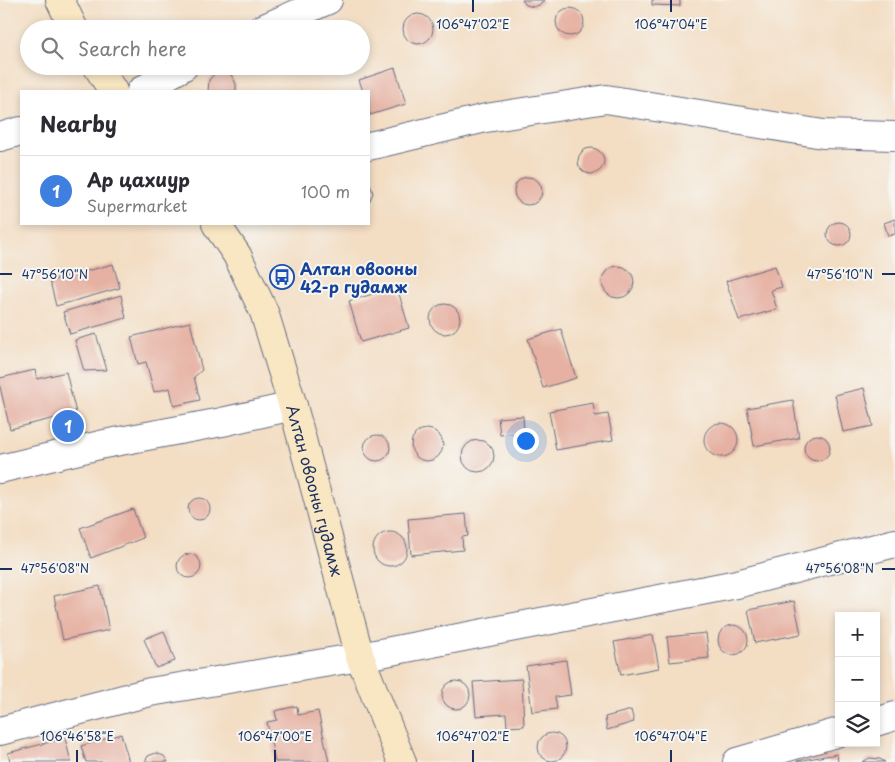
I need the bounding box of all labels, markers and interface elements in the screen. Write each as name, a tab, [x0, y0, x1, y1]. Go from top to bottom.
text: 106°47'02"E	[436, 15, 510, 33]
text: 106°47'04"E	[634, 15, 708, 33]
search box	[20, 20, 370, 75]
icon: search	[38, 34, 66, 62]
text: Search here	[78, 34, 187, 62]
text: Nearby	[40, 107, 117, 139]
text: Ар цахиур	[87, 165, 190, 193]
text: 1	[52, 179, 60, 203]
text: 100 m	[301, 179, 350, 203]
text: Supermarket	[87, 193, 187, 217]
place label: Алтан овооны 42-р гудамж	[300, 256, 418, 298]
bus stop icon: Алтан овооны 42-р гудамж	[269, 264, 295, 290]
text: 47°56'10"N	[22, 265, 88, 283]
text: 47°56'10"N	[807, 265, 873, 283]
street label: Алтан овооны гудамж	[281, 402, 350, 579]
pin: 1	[52, 407, 84, 445]
your location	[513, 428, 539, 454]
text: 47°56'08"N	[21, 559, 89, 577]
text: 47°56'08"N	[806, 559, 874, 577]
map controls	[835, 612, 880, 747]
button: +	[835, 612, 880, 657]
button: −	[835, 657, 880, 702]
button: layers	[835, 702, 880, 747]
text: 106°46'58"E	[40, 727, 114, 745]
text: 106°47'00"E	[238, 727, 312, 745]
text: 106°47'02"E	[436, 727, 510, 745]
text: 106°47'04"E	[634, 727, 708, 745]

